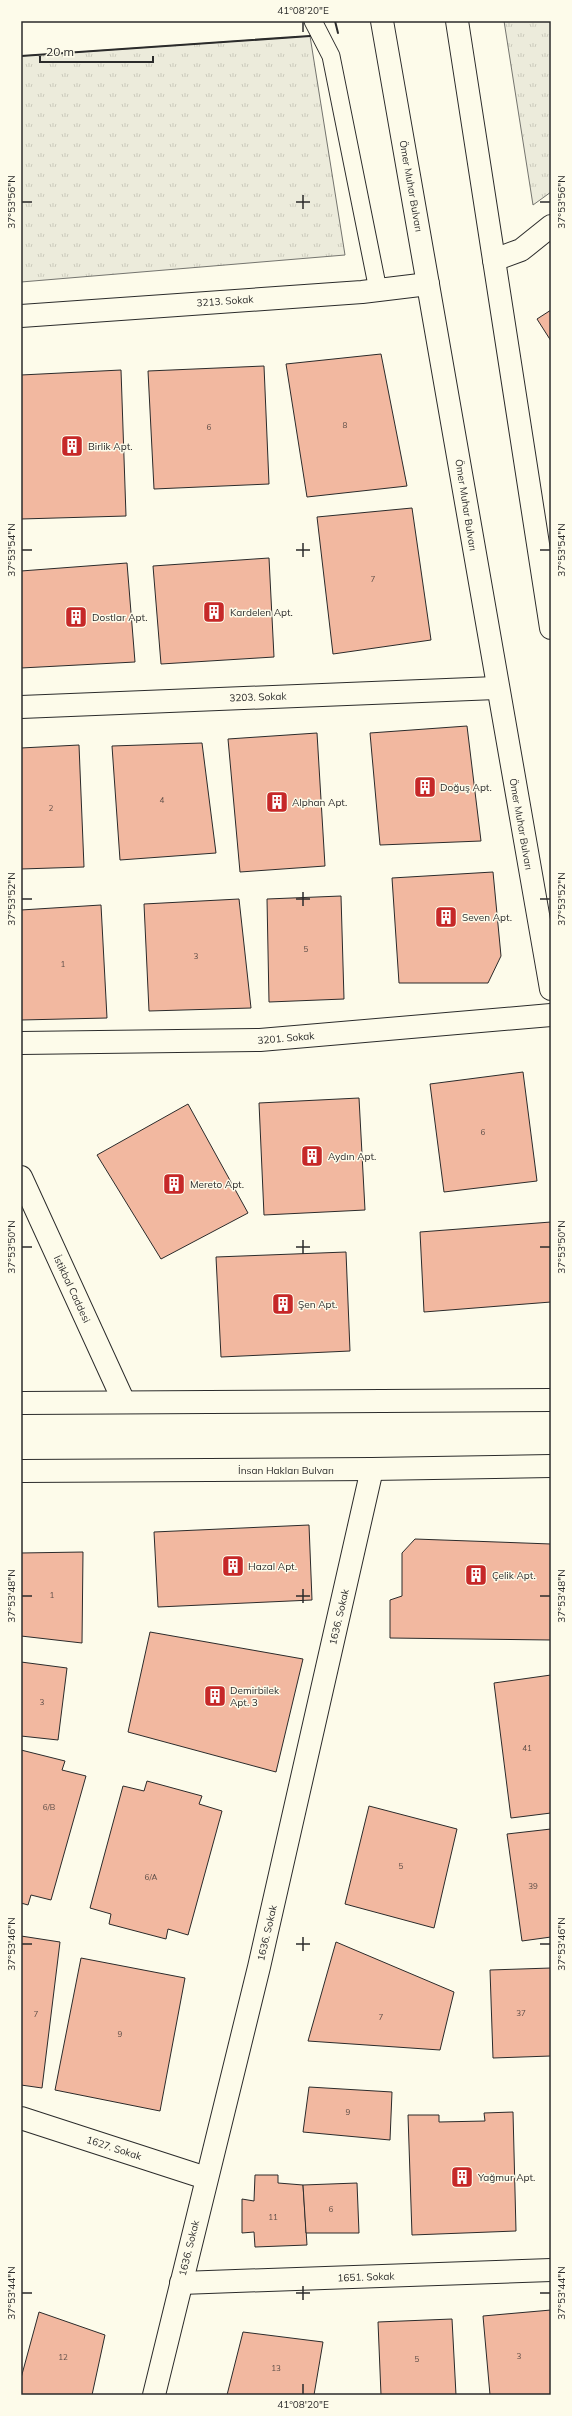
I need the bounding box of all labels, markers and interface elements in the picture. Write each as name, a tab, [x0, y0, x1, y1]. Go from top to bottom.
text: 41°08'20"E	[277, 4, 329, 17]
scale bar	[40, 38, 153, 64]
text: 20 m	[46, 44, 74, 59]
street label: Ömer Muhar Bulvarı	[397, 139, 425, 233]
text: 37°53'56"N	[5, 175, 18, 229]
text: 37°53'56"N	[555, 175, 568, 229]
street label: 3213. Sokak	[196, 292, 255, 309]
house number: 8	[343, 420, 348, 430]
house number: 6	[207, 422, 212, 432]
building icon: Birlik Apt.	[59, 433, 85, 459]
place label: Birlik Apt.	[88, 440, 133, 453]
street label: Ömer Muhar Bulvarı	[452, 458, 480, 552]
text: 37°53'54"N	[5, 523, 18, 577]
text: 37°53'54"N	[555, 523, 568, 577]
house number: 7	[371, 574, 376, 584]
building icon: Kardelen Apt.	[201, 599, 227, 625]
building icon: Dostlar Apt.	[63, 604, 89, 630]
place label: Kardelen Apt.	[230, 606, 293, 619]
place label: Dostlar Apt.	[92, 611, 147, 624]
street label: 3203. Sokak	[229, 689, 288, 704]
building icon: Doğuş Apt.	[412, 774, 438, 800]
street label: Ömer Muhar Bulvarı	[507, 777, 535, 871]
place label: Doğuş Apt.	[440, 781, 492, 794]
building icon: Alphan Apt.	[264, 789, 290, 815]
house number: 4	[160, 795, 165, 805]
place label: Alphan Apt.	[292, 796, 347, 809]
house number: 2	[49, 803, 54, 813]
text: 37°53'52"N	[5, 872, 18, 926]
text: 37°53'52"N	[555, 872, 568, 926]
building icon: Seven Apt.	[433, 904, 459, 930]
place label: Seven Apt.	[462, 911, 512, 924]
house number: 5	[304, 944, 309, 954]
house number: 3	[194, 951, 199, 961]
house number: 1	[61, 959, 66, 969]
street label: 3201. Sokak	[257, 1029, 316, 1047]
house number: 6	[481, 1127, 486, 1137]
building icon: Aydın Apt.	[299, 1143, 325, 1169]
place label: Aydın Apt.	[328, 1150, 376, 1163]
building icon: Mereto Apt.	[161, 1171, 187, 1197]
place label: Mereto Apt.	[190, 1178, 244, 1191]
text: 37°53'50"N	[5, 1220, 18, 1274]
text: 37°53'50"N	[555, 1220, 568, 1274]
street label: İstikbal Caddesi	[51, 1253, 93, 1325]
building icon: Şen Apt.	[270, 1291, 296, 1317]
place label: Şen Apt.	[298, 1298, 337, 1311]
street label: İnsan Hakları Bulvarı	[238, 1464, 334, 1477]
building icon: Hazal Apt.	[220, 1553, 246, 1579]
place label: Hazal Apt.	[248, 1560, 297, 1573]
building icon: Çelik Apt.	[463, 1562, 489, 1588]
text: 37°53'48"N	[5, 1569, 18, 1623]
place label: Çelik Apt.	[492, 1569, 536, 1582]
text: 37°53'48"N	[555, 1569, 568, 1623]
street label: 1636. Sokak	[326, 1587, 352, 1646]
house number: 1	[50, 1590, 55, 1600]
building icon: Demirbilek Apt. 3	[202, 1683, 228, 1709]
place label: Demirbilek Apt. 3	[230, 1684, 280, 1709]
house number: 3	[40, 1697, 45, 1707]
house number: 41	[522, 1743, 532, 1753]
house number: 6/B	[43, 1802, 55, 1812]
house number: 5	[399, 1861, 404, 1871]
house number: 6/A	[145, 1872, 158, 1882]
house number: 39	[528, 1881, 538, 1891]
street label: 1636. Sokak	[254, 1903, 280, 1962]
text: 37°53'46"N	[5, 1917, 18, 1971]
text: 37°53'46"N	[555, 1917, 568, 1971]
house number: 37	[516, 2008, 526, 2018]
house number: 7	[34, 2009, 39, 2019]
house number: 7	[379, 2012, 384, 2022]
house number: 9	[118, 2029, 123, 2039]
house number: 9	[346, 2107, 351, 2117]
street label: 1627. Sokak	[85, 2133, 144, 2163]
building icon: Yağmur Apt.	[449, 2164, 475, 2190]
place label: Yağmur Apt.	[477, 2171, 535, 2184]
house number: 6	[329, 2204, 334, 2214]
house number: 11	[268, 2212, 278, 2222]
street label: 1636. Sokak	[176, 2218, 202, 2277]
text: 37°53'44"N	[5, 2266, 18, 2320]
text: 37°53'44"N	[555, 2266, 568, 2320]
street label: 1651. Sokak	[337, 2269, 396, 2284]
house number: 3	[517, 2351, 522, 2361]
house number: 12	[58, 2352, 68, 2362]
house number: 5	[415, 2354, 420, 2364]
house number: 13	[271, 2363, 281, 2373]
text: 41°08'20"E	[277, 2398, 329, 2411]

